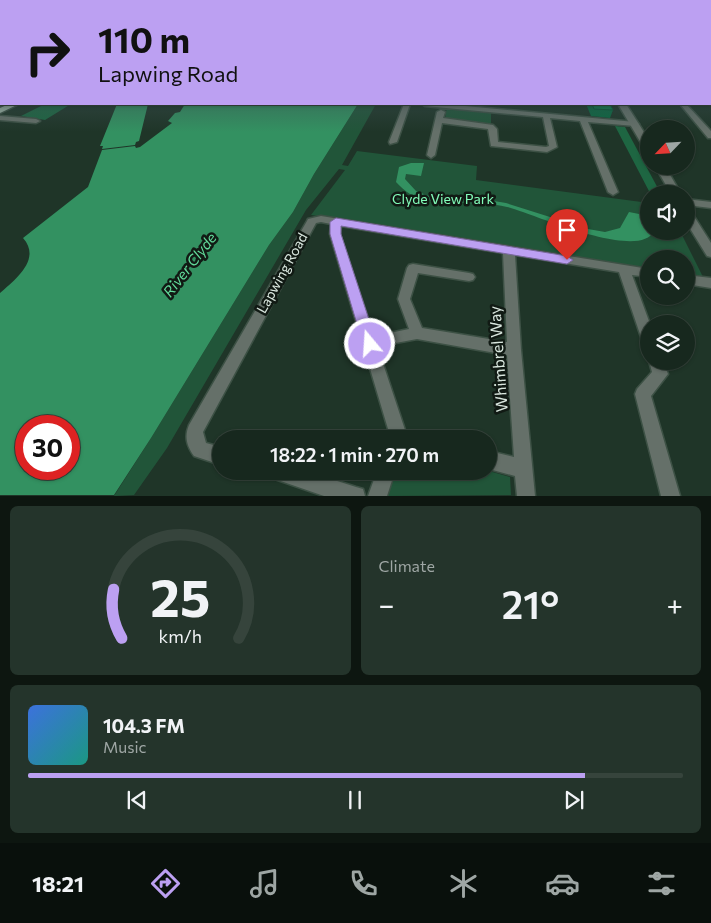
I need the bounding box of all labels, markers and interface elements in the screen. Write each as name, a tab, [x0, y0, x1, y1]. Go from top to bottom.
text: 110 m	[98, 17, 190, 60]
icon: right	[15, 20, 80, 85]
text: Lapwing Road	[98, 60, 238, 87]
north arrow	[640, 120, 695, 175]
map controls	[640, 120, 695, 370]
button: sound	[640, 185, 695, 240]
park label: Clyde View Park	[392, 190, 494, 207]
pin	[546, 209, 588, 260]
icon: arrive	[553, 216, 581, 244]
water label: River Clyde	[159, 229, 220, 300]
street label: Lapwing Road	[252, 230, 311, 316]
button: search	[640, 250, 695, 305]
street label: Whimbrel Way	[484, 305, 511, 413]
button: layers	[640, 315, 695, 370]
position arrow	[343, 317, 395, 369]
speed limit sign: 30	[15, 415, 80, 480]
text: 18:22 · 1 min · 270 m	[270, 443, 439, 466]
text: Climate	[379, 556, 435, 575]
text: 25	[150, 564, 210, 628]
text: 21°	[502, 580, 559, 627]
text: −	[379, 587, 394, 621]
text: +	[667, 587, 683, 621]
text: km/h	[159, 625, 202, 647]
text: 104.3 FM	[103, 714, 185, 737]
text: Music	[103, 737, 147, 756]
icon: previous	[123, 786, 151, 814]
icon: pause	[341, 786, 369, 814]
icon: next	[560, 786, 588, 814]
icon: directions	[148, 866, 183, 901]
icon: music	[247, 866, 282, 901]
icon: phone	[346, 866, 381, 901]
icon: climate	[446, 866, 481, 901]
icon: car	[545, 866, 580, 901]
icon: filters	[644, 866, 679, 901]
text: 18:21	[32, 870, 84, 897]

